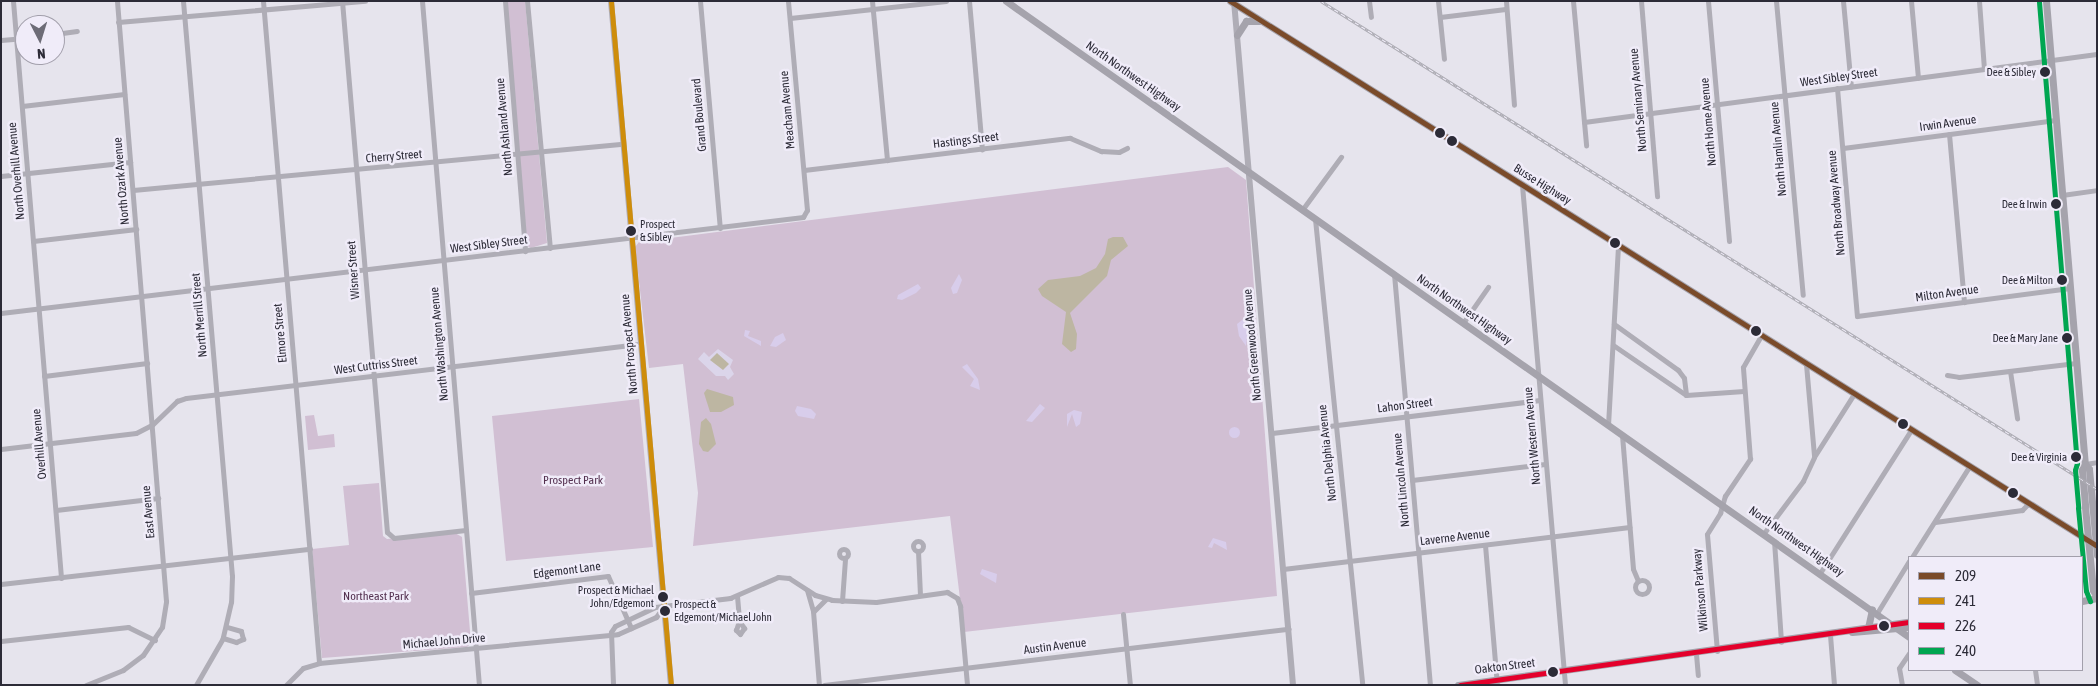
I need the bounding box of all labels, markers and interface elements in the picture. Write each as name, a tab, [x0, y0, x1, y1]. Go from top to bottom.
north arrow	[15, 15, 65, 65]
street label: North Northwest Highway	[1083, 39, 1183, 115]
text: N	[36, 46, 46, 62]
street label: North Seminary Avenue	[1627, 48, 1651, 152]
street label: West Sibley Street	[1799, 65, 1879, 91]
place label: Dee & Sibley	[1987, 65, 2036, 79]
marker: Dee & Sibley	[2040, 67, 2050, 77]
street label: Meacham Avenue	[777, 70, 799, 150]
street label: North Ashland Avenue	[494, 77, 516, 177]
street label: North Home Avenue	[1698, 77, 1720, 167]
street label: Grand Boulevard	[690, 78, 710, 152]
street label: North Hamlin Avenue	[1768, 101, 1790, 197]
street label: Irwin Avenue	[1919, 113, 1977, 135]
street label: North Overhill Avenue	[6, 122, 28, 220]
unlabelled marker	[1435, 128, 1445, 138]
street label: Hastings Street	[932, 130, 1000, 152]
unlabelled marker	[1447, 136, 1457, 146]
street label: North Ozark Avenue	[111, 137, 133, 225]
street label: Cherry Street	[365, 147, 423, 167]
street label: North Broadway Avenue	[1825, 150, 1849, 256]
street label: Busse Highway	[1510, 162, 1574, 208]
place label: Dee & Irwin	[2002, 197, 2047, 211]
marker: Dee & Irwin	[2051, 199, 2061, 209]
place label: Prospect & Sibley	[640, 218, 675, 244]
marker: Prospect & Sibley	[626, 226, 636, 236]
street label: West Sibley Street	[449, 233, 529, 257]
unlabelled marker	[1610, 238, 1620, 248]
street label: Wisner Street	[345, 240, 363, 300]
street label: North Merrill Street	[189, 272, 211, 358]
street label: North Northwest Highway	[1414, 272, 1514, 348]
place label: Dee & Milton	[2002, 273, 2053, 287]
marker: Dee & Milton	[2057, 275, 2067, 285]
street label: Milton Avenue	[1914, 282, 1980, 306]
street label: North Washington Avenue	[428, 286, 452, 402]
street label: North Greenwood Avenue	[1241, 288, 1265, 402]
street label: North Prospect Avenue	[618, 293, 642, 395]
street label: Elmore Street	[271, 303, 291, 363]
unlabelled marker	[1751, 326, 1761, 336]
place label: Dee & Mary Jane	[1992, 331, 2058, 345]
marker: Dee & Mary Jane	[2062, 333, 2072, 343]
street label: West Cuttriss Street	[333, 354, 419, 378]
street label: North Western Avenue	[1522, 387, 1544, 485]
street label: Lahon Street	[1377, 395, 1433, 417]
street label: North Delphia Avenue	[1316, 404, 1340, 502]
street label: Overhill Avenue	[30, 408, 50, 480]
unlabelled marker	[1898, 419, 1908, 429]
street label: North Lincoln Avenue	[1391, 432, 1413, 528]
place label: Dee & Virginia	[2011, 450, 2067, 464]
marker: Dee & Virginia	[2071, 452, 2081, 462]
park label: Prospect Park	[543, 474, 603, 488]
street label: East Avenue	[140, 485, 158, 539]
unlabelled marker	[2008, 488, 2018, 498]
street label: North Northwest Highway	[1746, 504, 1846, 580]
street label: Laverne Avenue	[1419, 527, 1491, 549]
street label: Wilkinson Parkway	[1690, 548, 1712, 632]
legend	[1908, 556, 2083, 671]
street label: Edgemont Lane	[532, 560, 602, 582]
text: 209	[1955, 567, 1976, 584]
place label: Prospect & Michael John/Edgemont	[578, 584, 654, 610]
park label: Northeast Park	[343, 590, 409, 604]
marker: Prospect & Michael John/Edgemont	[658, 592, 668, 602]
text: 241	[1955, 592, 1976, 609]
place label: Prospect & Edgemont/Michael John	[674, 598, 772, 624]
marker: Prospect & Edgemont/Michael John	[660, 606, 670, 616]
text: 226	[1955, 617, 1976, 634]
unlabelled marker	[1879, 621, 1889, 631]
street label: Michael John Drive	[402, 631, 486, 653]
street label: Austin Avenue	[1023, 636, 1087, 658]
text: 240	[1955, 642, 1976, 659]
street label: Oakton Street	[1474, 656, 1536, 678]
unlabelled marker	[1548, 667, 1558, 677]

